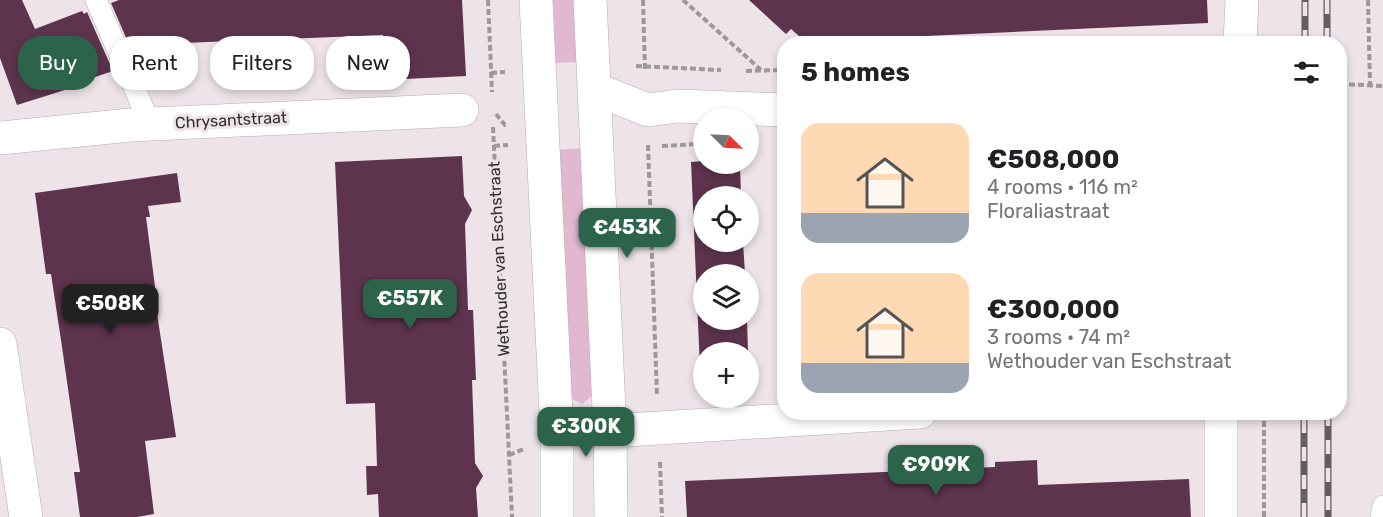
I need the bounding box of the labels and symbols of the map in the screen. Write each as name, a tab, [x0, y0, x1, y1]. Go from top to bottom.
street label: Chrysantstraat	[175, 108, 287, 132]
north arrow	[693, 108, 759, 174]
street label: Wethouder van Eschstraat	[484, 161, 514, 357]
pin: €453K	[585, 208, 669, 259]
pin: €557K	[368, 279, 452, 330]
pin: €508K	[68, 284, 152, 335]
pin: €300K	[544, 407, 628, 458]
pin: €909K	[894, 445, 978, 496]

